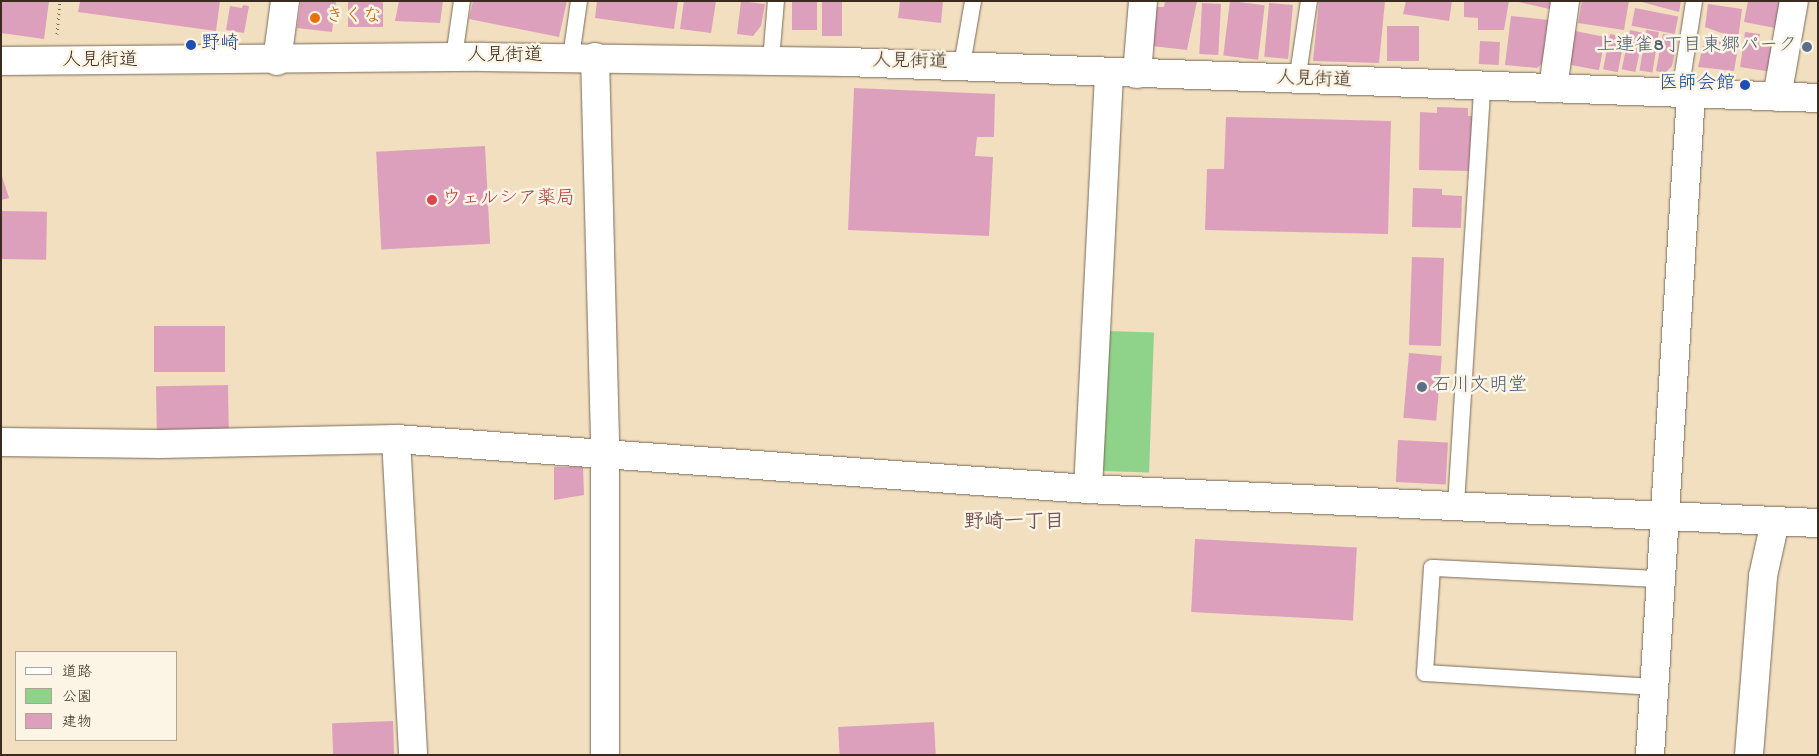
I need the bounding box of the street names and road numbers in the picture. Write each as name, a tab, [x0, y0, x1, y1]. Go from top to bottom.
street label: 人見街道	[467, 46, 543, 68]
street label: 人見街道	[62, 51, 138, 73]
street label: 人見街道	[872, 51, 948, 75]
street label: 人見街道	[1276, 68, 1352, 94]

